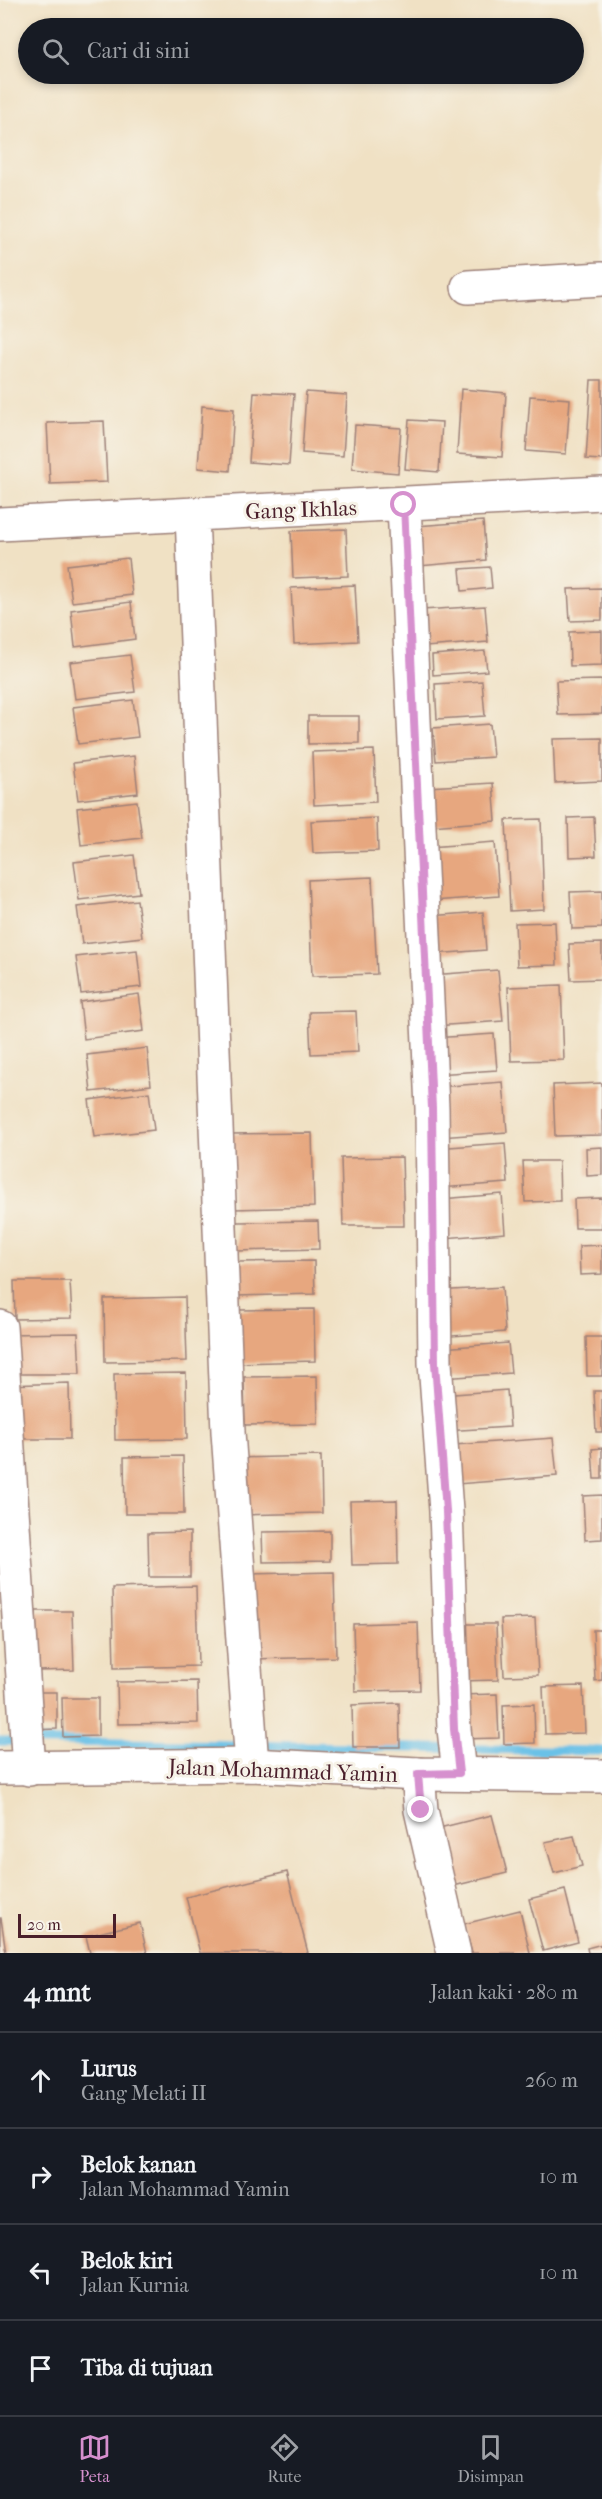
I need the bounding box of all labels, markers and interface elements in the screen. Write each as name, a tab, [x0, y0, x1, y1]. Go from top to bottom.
search box	[18, 18, 584, 84]
icon: search	[39, 35, 72, 68]
text: Cari di sini	[87, 38, 190, 64]
route start	[390, 491, 416, 517]
street label: Gang Ikhlas	[245, 495, 357, 525]
street label: Jalan Mohammad Yamin	[166, 1754, 398, 1788]
route end	[407, 1796, 433, 1822]
scale bar	[18, 1911, 116, 1938]
text: 20 m	[27, 1915, 61, 1934]
text: 4 mnt	[24, 1977, 91, 2008]
text: Jalan kaki · 280 m	[430, 1981, 578, 2004]
text: Lurus	[81, 2056, 137, 2082]
icon: ahead	[24, 2064, 57, 2097]
text: 260 m	[525, 2069, 578, 2092]
text: Gang Melati II	[81, 2082, 207, 2105]
text: Belok kanan	[81, 2152, 196, 2178]
icon: right	[24, 2160, 57, 2193]
text: 10 m	[539, 2165, 578, 2188]
text: Jalan Mohammad Yamin	[81, 2178, 290, 2201]
text: Belok kiri	[81, 2248, 173, 2274]
icon: left	[24, 2256, 57, 2289]
text: 10 m	[539, 2261, 578, 2284]
text: Jalan Kurnia	[81, 2274, 189, 2297]
icon: arrive	[24, 2352, 57, 2385]
text: Tiba di tujuan	[81, 2355, 213, 2381]
tab: Peta	[78, 2431, 111, 2486]
tab: Rute	[267, 2431, 301, 2486]
tab: Disimpan	[458, 2431, 524, 2486]

